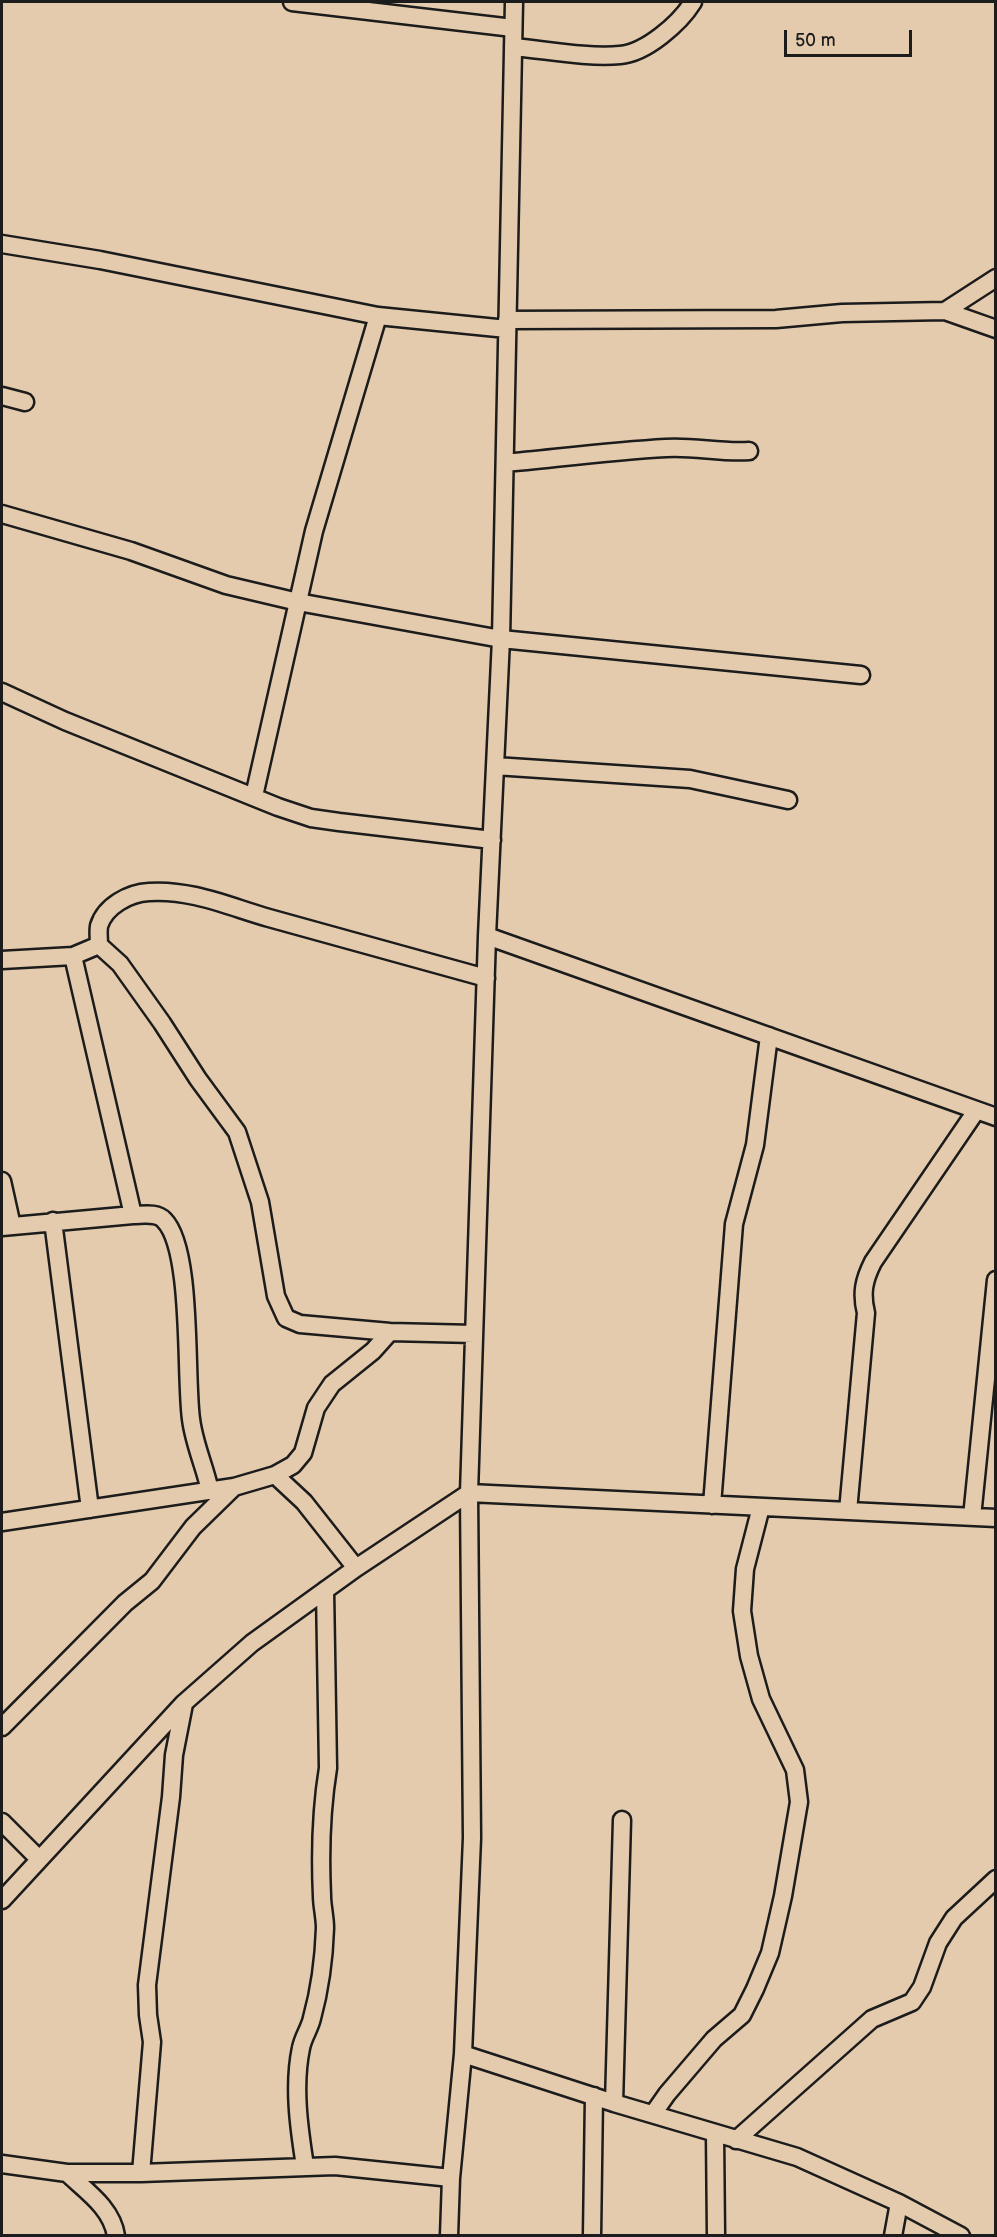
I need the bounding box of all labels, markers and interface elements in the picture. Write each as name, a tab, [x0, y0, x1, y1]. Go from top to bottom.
scale bar	[787, 18, 914, 56]
text: 50 m	[795, 30, 836, 51]

